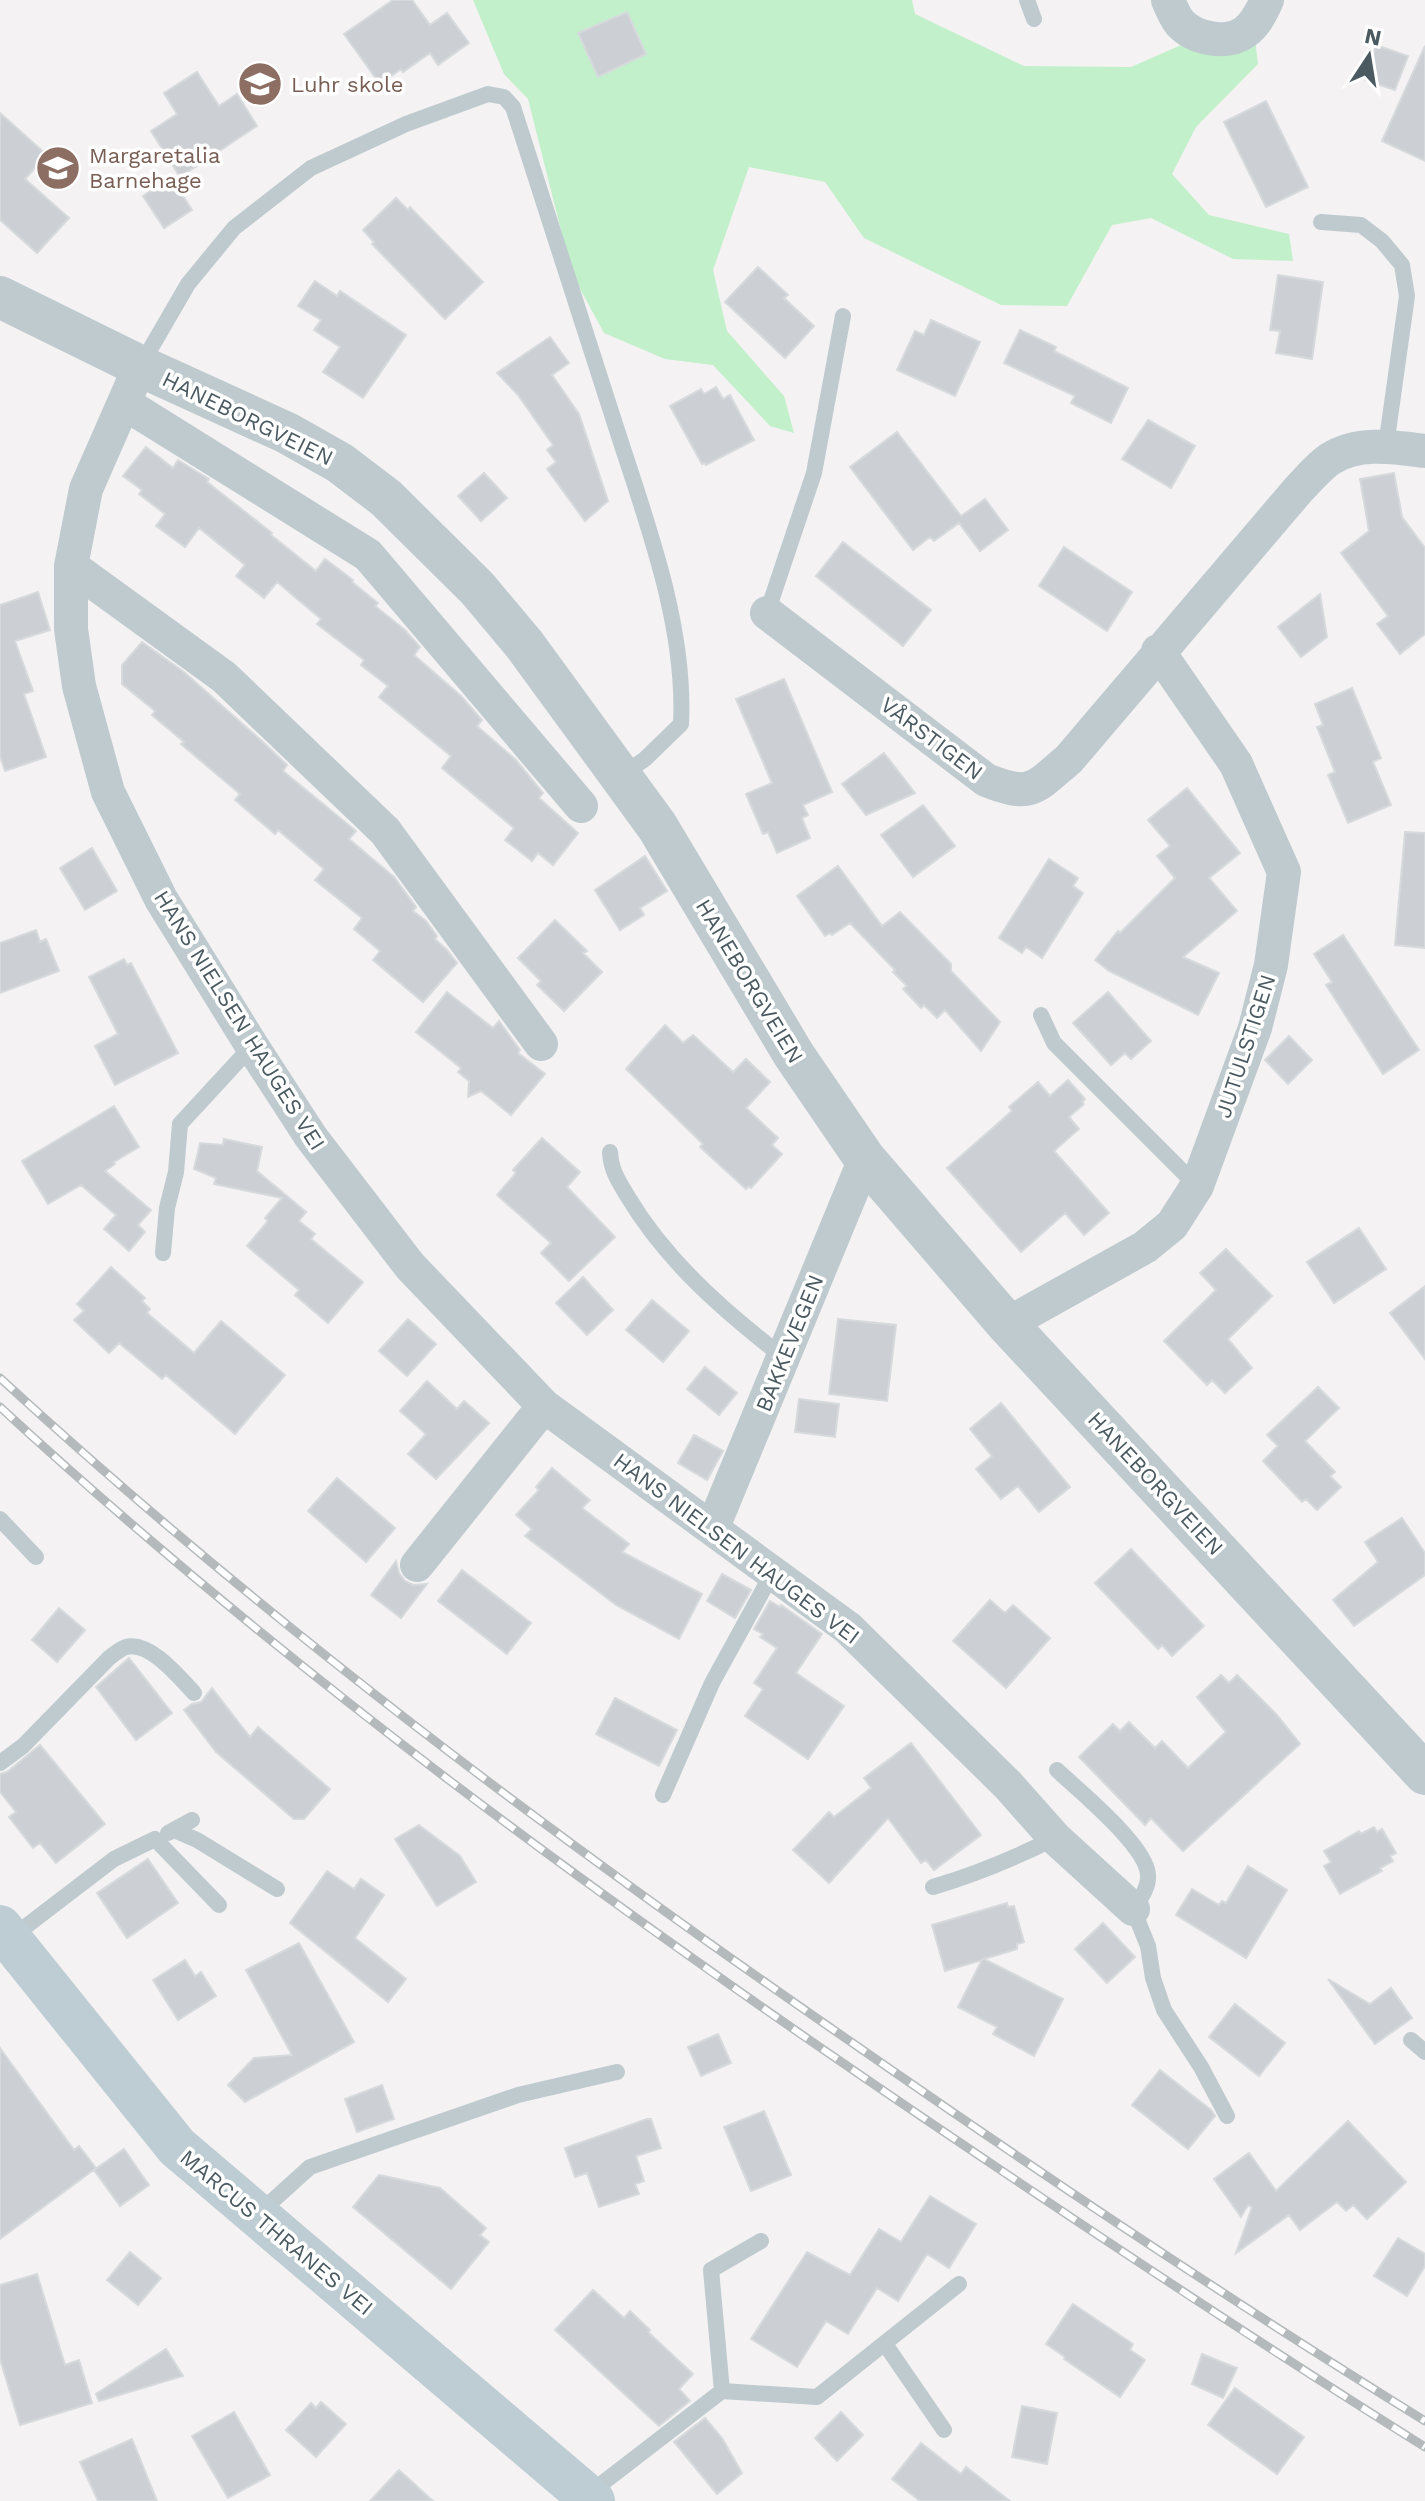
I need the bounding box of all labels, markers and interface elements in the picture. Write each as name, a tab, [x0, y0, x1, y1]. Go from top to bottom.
north arrow	[1329, 16, 1409, 96]
text: N	[1362, 23, 1384, 51]
school or university icon: Luhr skole	[236, 60, 284, 108]
place label: Luhr skole	[291, 72, 403, 97]
place label: Margaretalia Barnehage	[89, 143, 220, 193]
school or university icon: Margaretalia Barnehage	[34, 144, 82, 192]
street label: HANEBORGVEIEN	[158, 366, 337, 471]
street label: VÅRSTIGEN	[876, 692, 988, 785]
street label: HANS NIELSEN HAUGES VEI	[149, 886, 330, 1155]
street label: HANEBORGVEIEN	[691, 895, 808, 1068]
street label: JUTULSTIGEN	[1211, 971, 1280, 1121]
street label: BAKKEVEGEN	[751, 1271, 828, 1415]
street label: HANEBORGVEIEN	[1083, 1407, 1228, 1560]
street label: HANS NIELSEN HAUGES VEI	[609, 1448, 865, 1649]
street label: MARCUS THRANES VEI	[175, 2144, 378, 2320]

